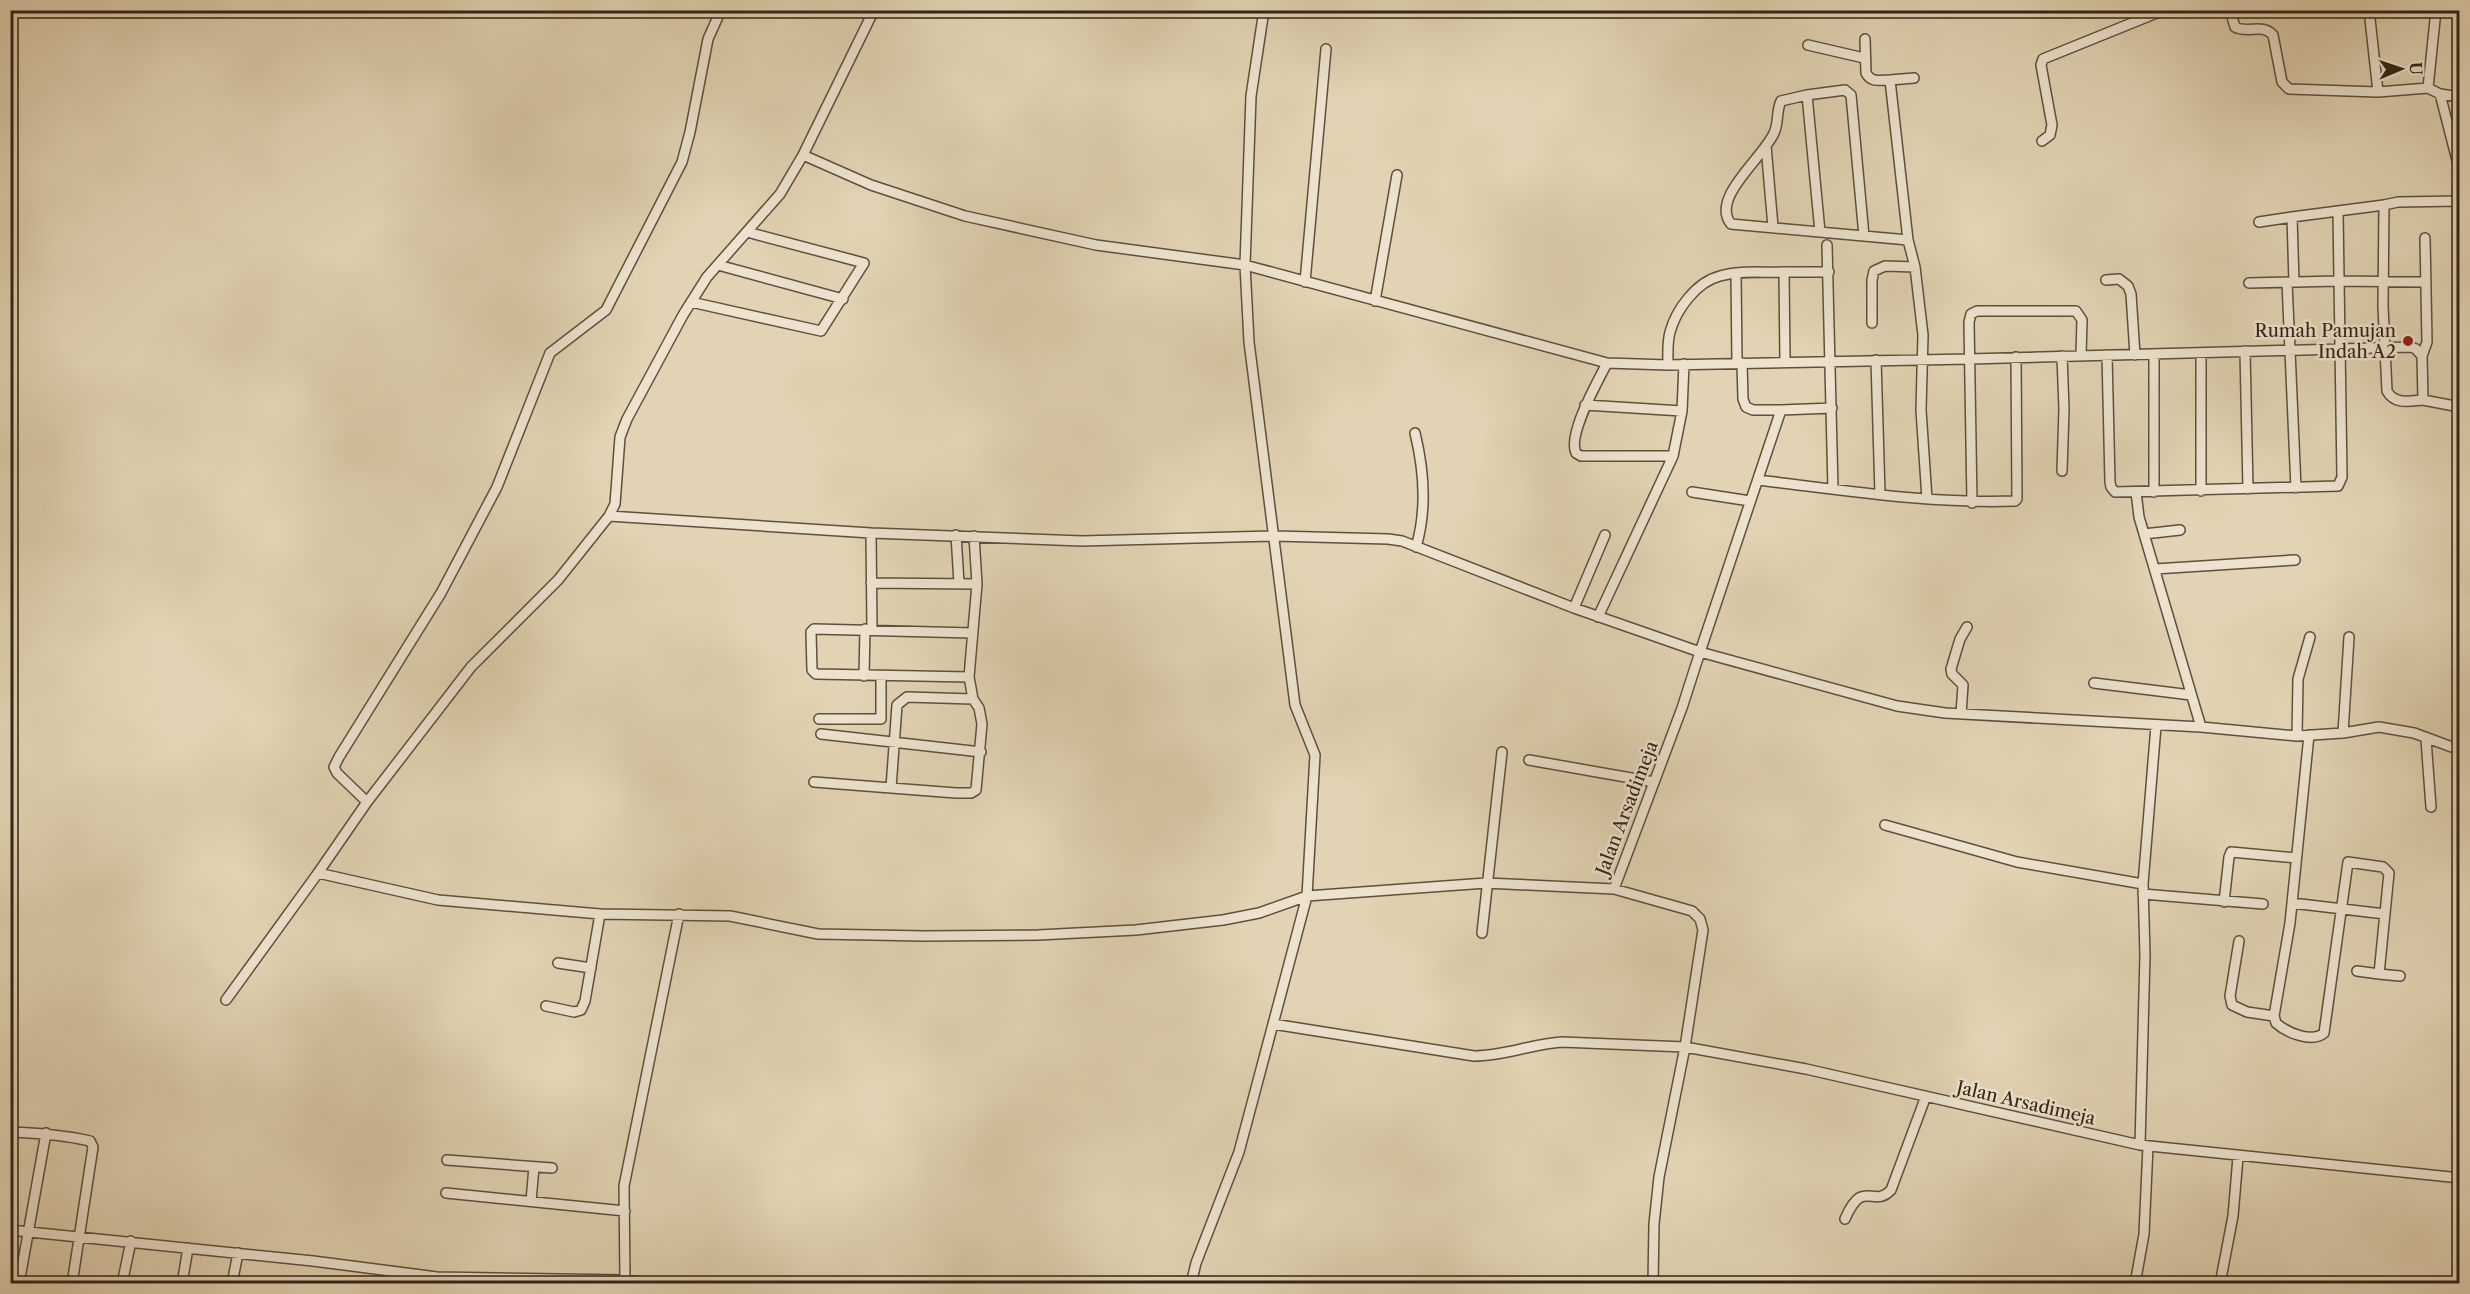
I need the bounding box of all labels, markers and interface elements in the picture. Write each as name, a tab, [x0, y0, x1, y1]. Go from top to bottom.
north arrow	[2371, 39, 2431, 99]
text: U	[2406, 62, 2426, 75]
place label: Rumah Pamujan Indah A2	[2255, 320, 2396, 363]
marker: Rumah Pamujan Indah A2	[2401, 334, 2415, 348]
street label: Jalan Arsadimeja	[1590, 737, 1663, 881]
street label: Jalan Arsadimeja	[1951, 1076, 2098, 1130]

